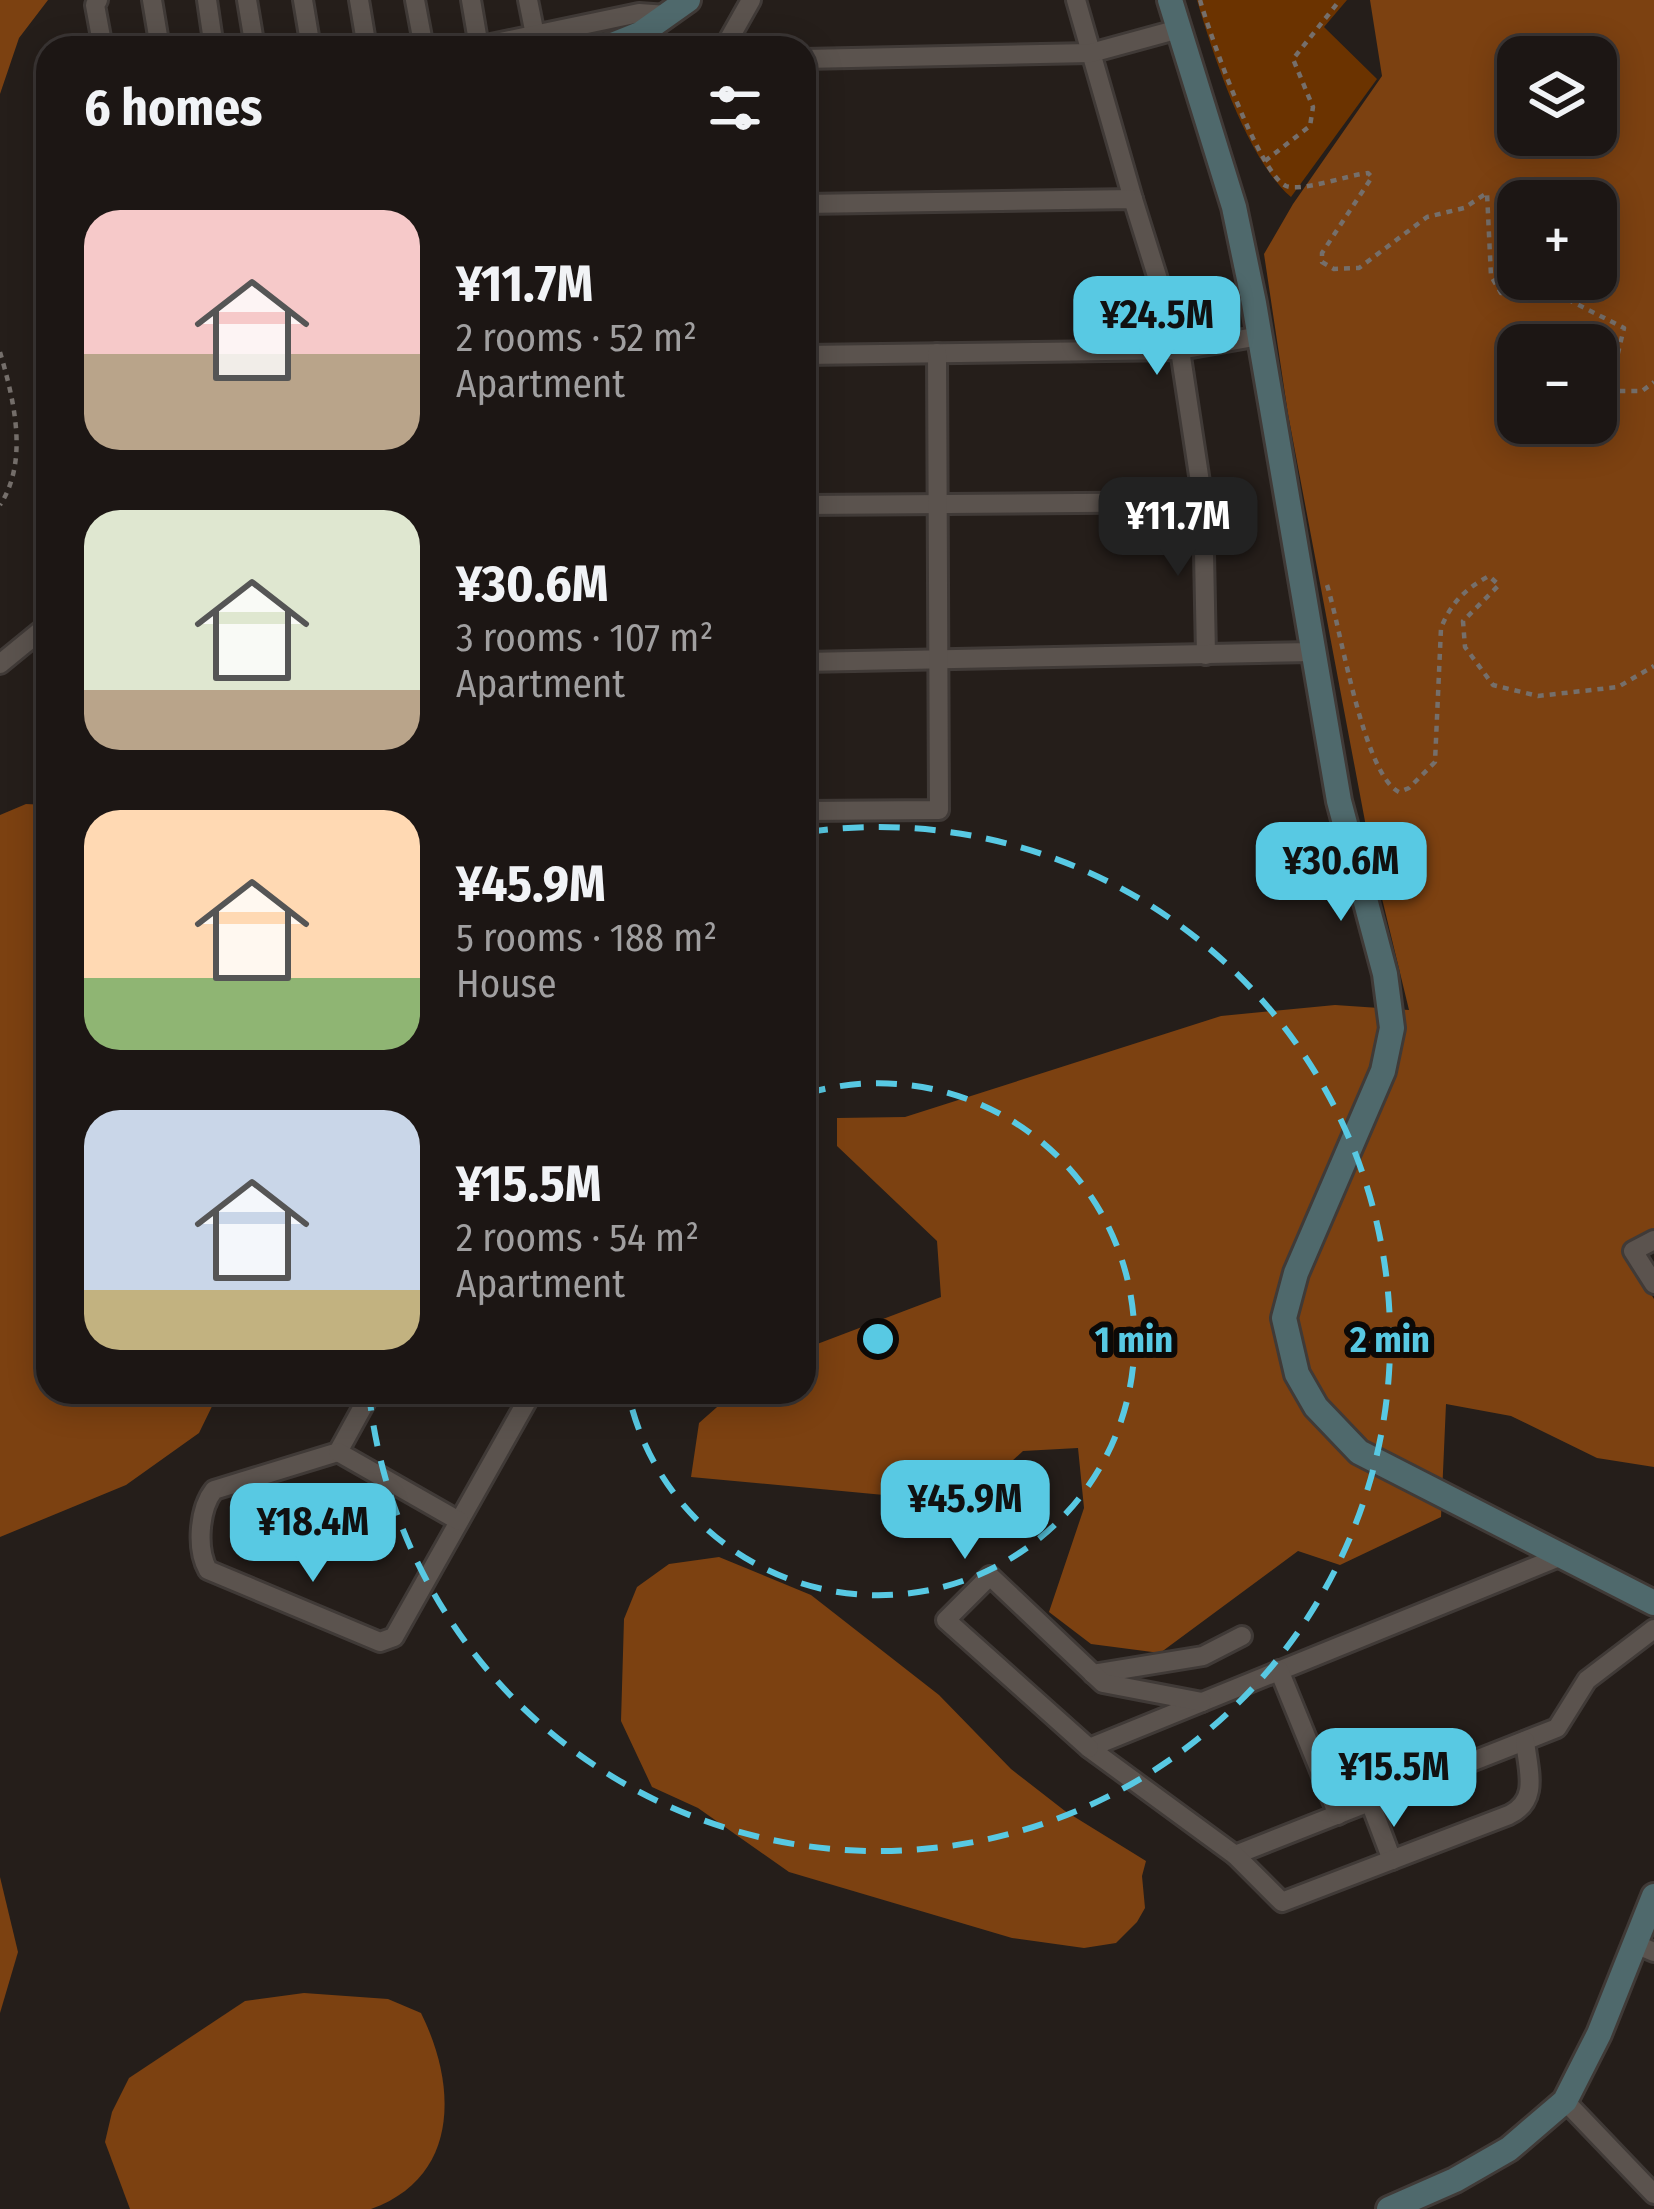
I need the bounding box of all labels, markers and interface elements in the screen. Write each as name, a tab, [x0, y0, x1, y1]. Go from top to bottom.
map controls	[1497, 36, 1617, 444]
button: layers	[1497, 36, 1617, 156]
icon: filters	[702, 75, 768, 141]
text: 6 homes	[84, 77, 262, 139]
button: +	[1497, 180, 1617, 300]
text: ¥11.7M	[456, 253, 593, 315]
icon: home	[180, 258, 324, 402]
pin: ¥24.5M	[1059, 276, 1255, 378]
text: ¥24.5M	[1100, 292, 1214, 338]
text: 2 rooms · 52 m²	[456, 315, 697, 361]
button: −	[1497, 324, 1617, 444]
text: Apartment	[456, 361, 625, 407]
pin: ¥11.7M	[1080, 477, 1276, 579]
text: ¥11.7M	[1126, 493, 1230, 539]
text: ¥30.6M	[456, 553, 608, 615]
icon: home	[180, 558, 324, 702]
text: 3 rooms · 107 m²	[456, 615, 713, 661]
text: Apartment	[456, 661, 625, 707]
pin: ¥30.6M	[1243, 822, 1439, 924]
text: ¥30.6M	[1283, 838, 1399, 884]
text: ¥45.9M	[456, 853, 606, 915]
icon: home	[180, 858, 324, 1002]
text: 5 rooms · 188 m²	[456, 915, 717, 961]
text: House	[456, 961, 556, 1007]
text: ¥15.5M	[456, 1153, 601, 1215]
icon: home	[180, 1158, 324, 1302]
text: 2 rooms · 54 m²	[456, 1215, 699, 1261]
text: Apartment	[456, 1261, 625, 1307]
centre of rings	[857, 1318, 899, 1360]
text: 1 min	[1095, 1318, 1173, 1362]
text: 2 min	[1349, 1318, 1430, 1362]
pin: ¥45.9M	[867, 1460, 1063, 1562]
text: ¥45.9M	[908, 1476, 1022, 1522]
pin: ¥18.4M	[215, 1483, 411, 1585]
text: ¥18.4M	[257, 1499, 369, 1545]
pin: ¥15.5M	[1296, 1728, 1492, 1830]
text: ¥15.5M	[1338, 1744, 1450, 1790]

